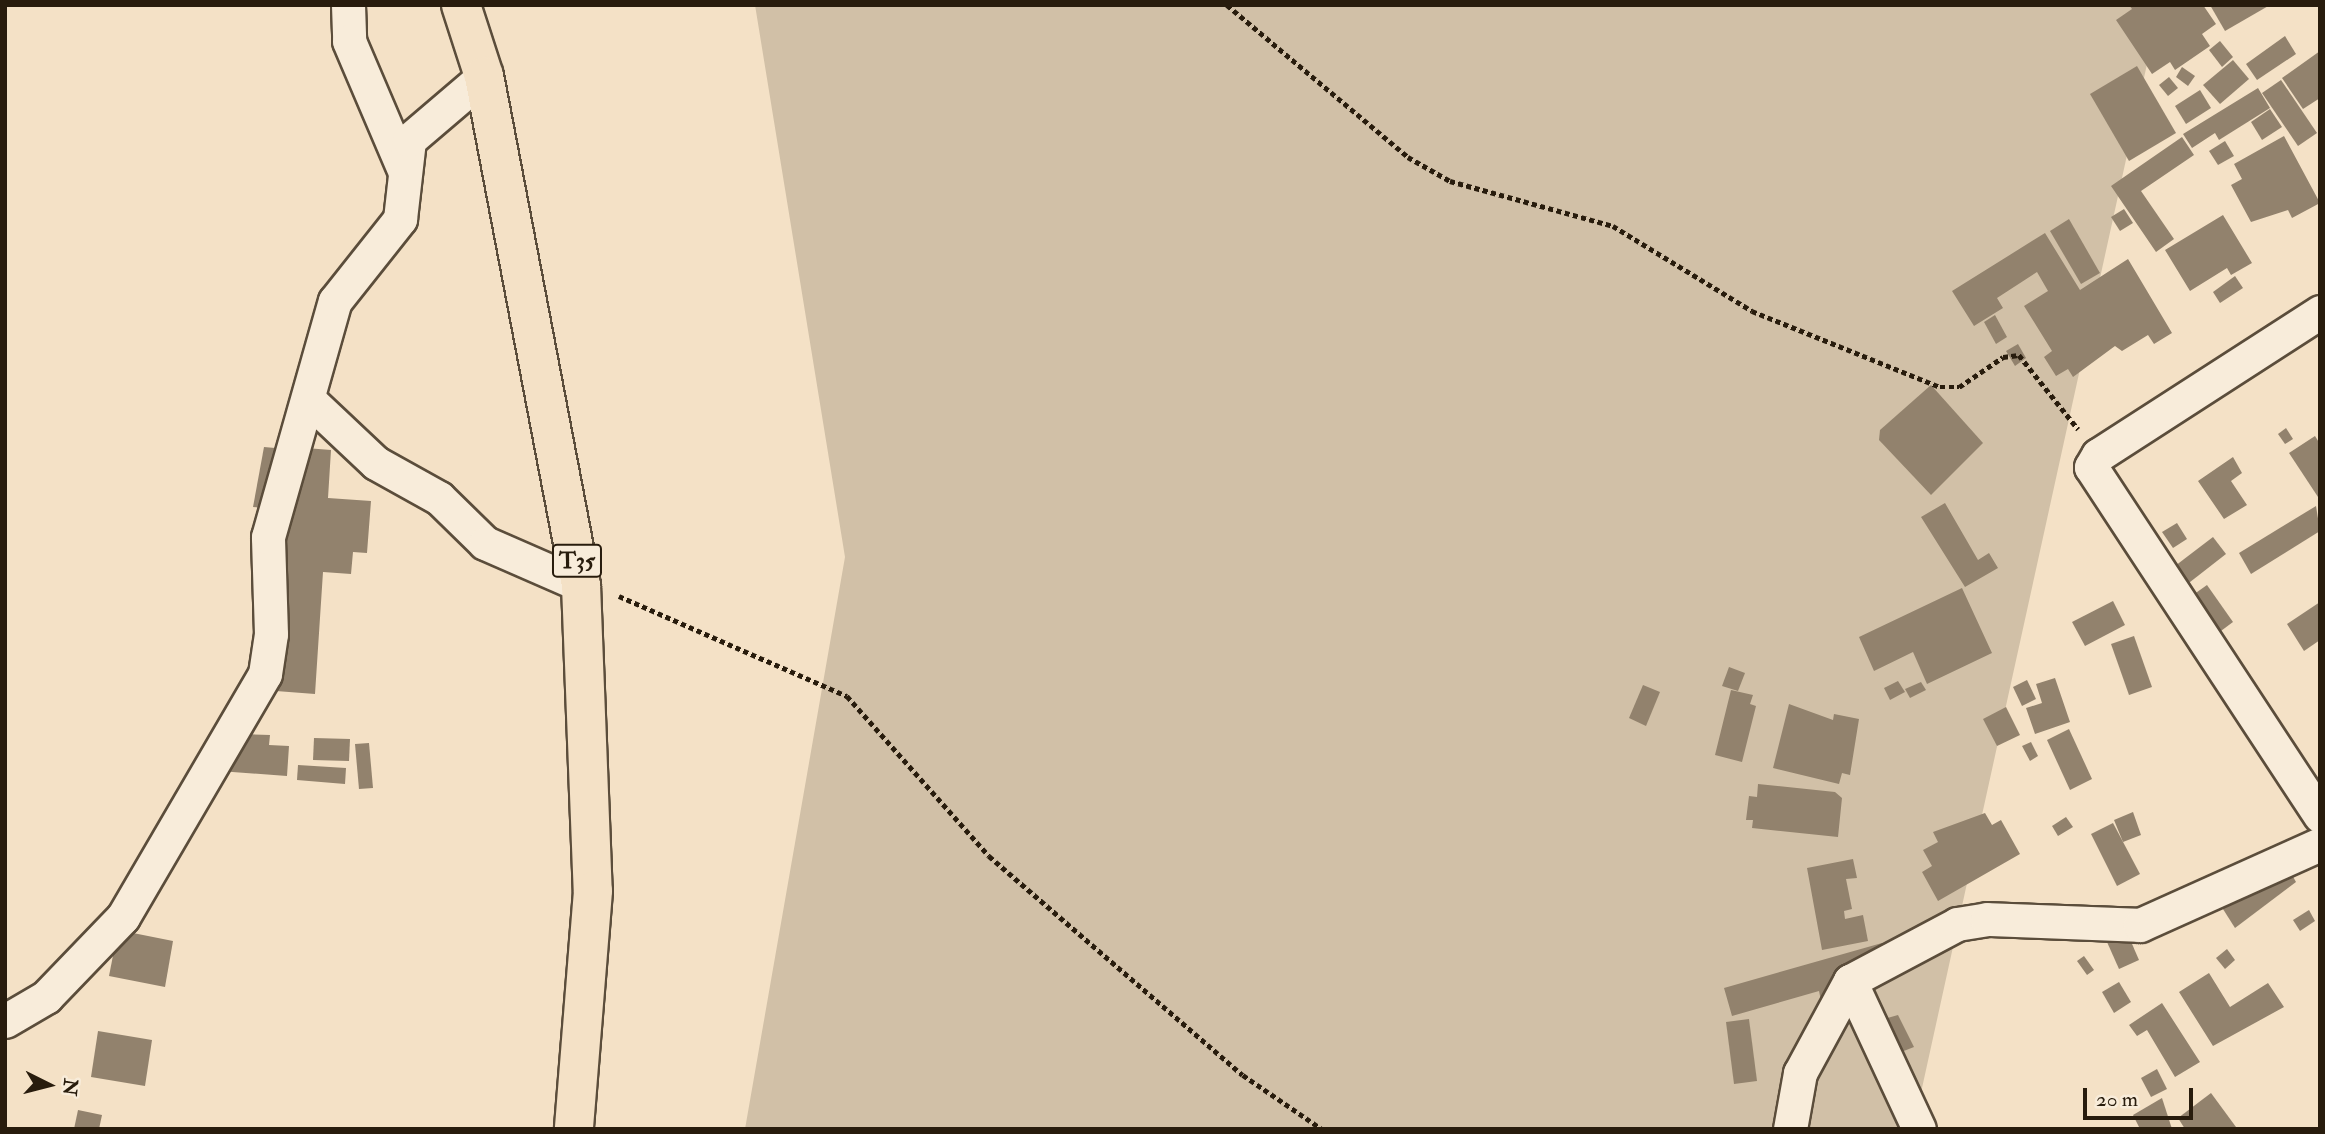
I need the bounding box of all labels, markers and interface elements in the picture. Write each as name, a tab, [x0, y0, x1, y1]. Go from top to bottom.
road number: T35	[551, 541, 603, 580]
north arrow	[14, 1050, 84, 1120]
scale bar	[2087, 1074, 2197, 1118]
text: N	[57, 1077, 83, 1097]
text: 20 m	[2096, 1086, 2138, 1113]

